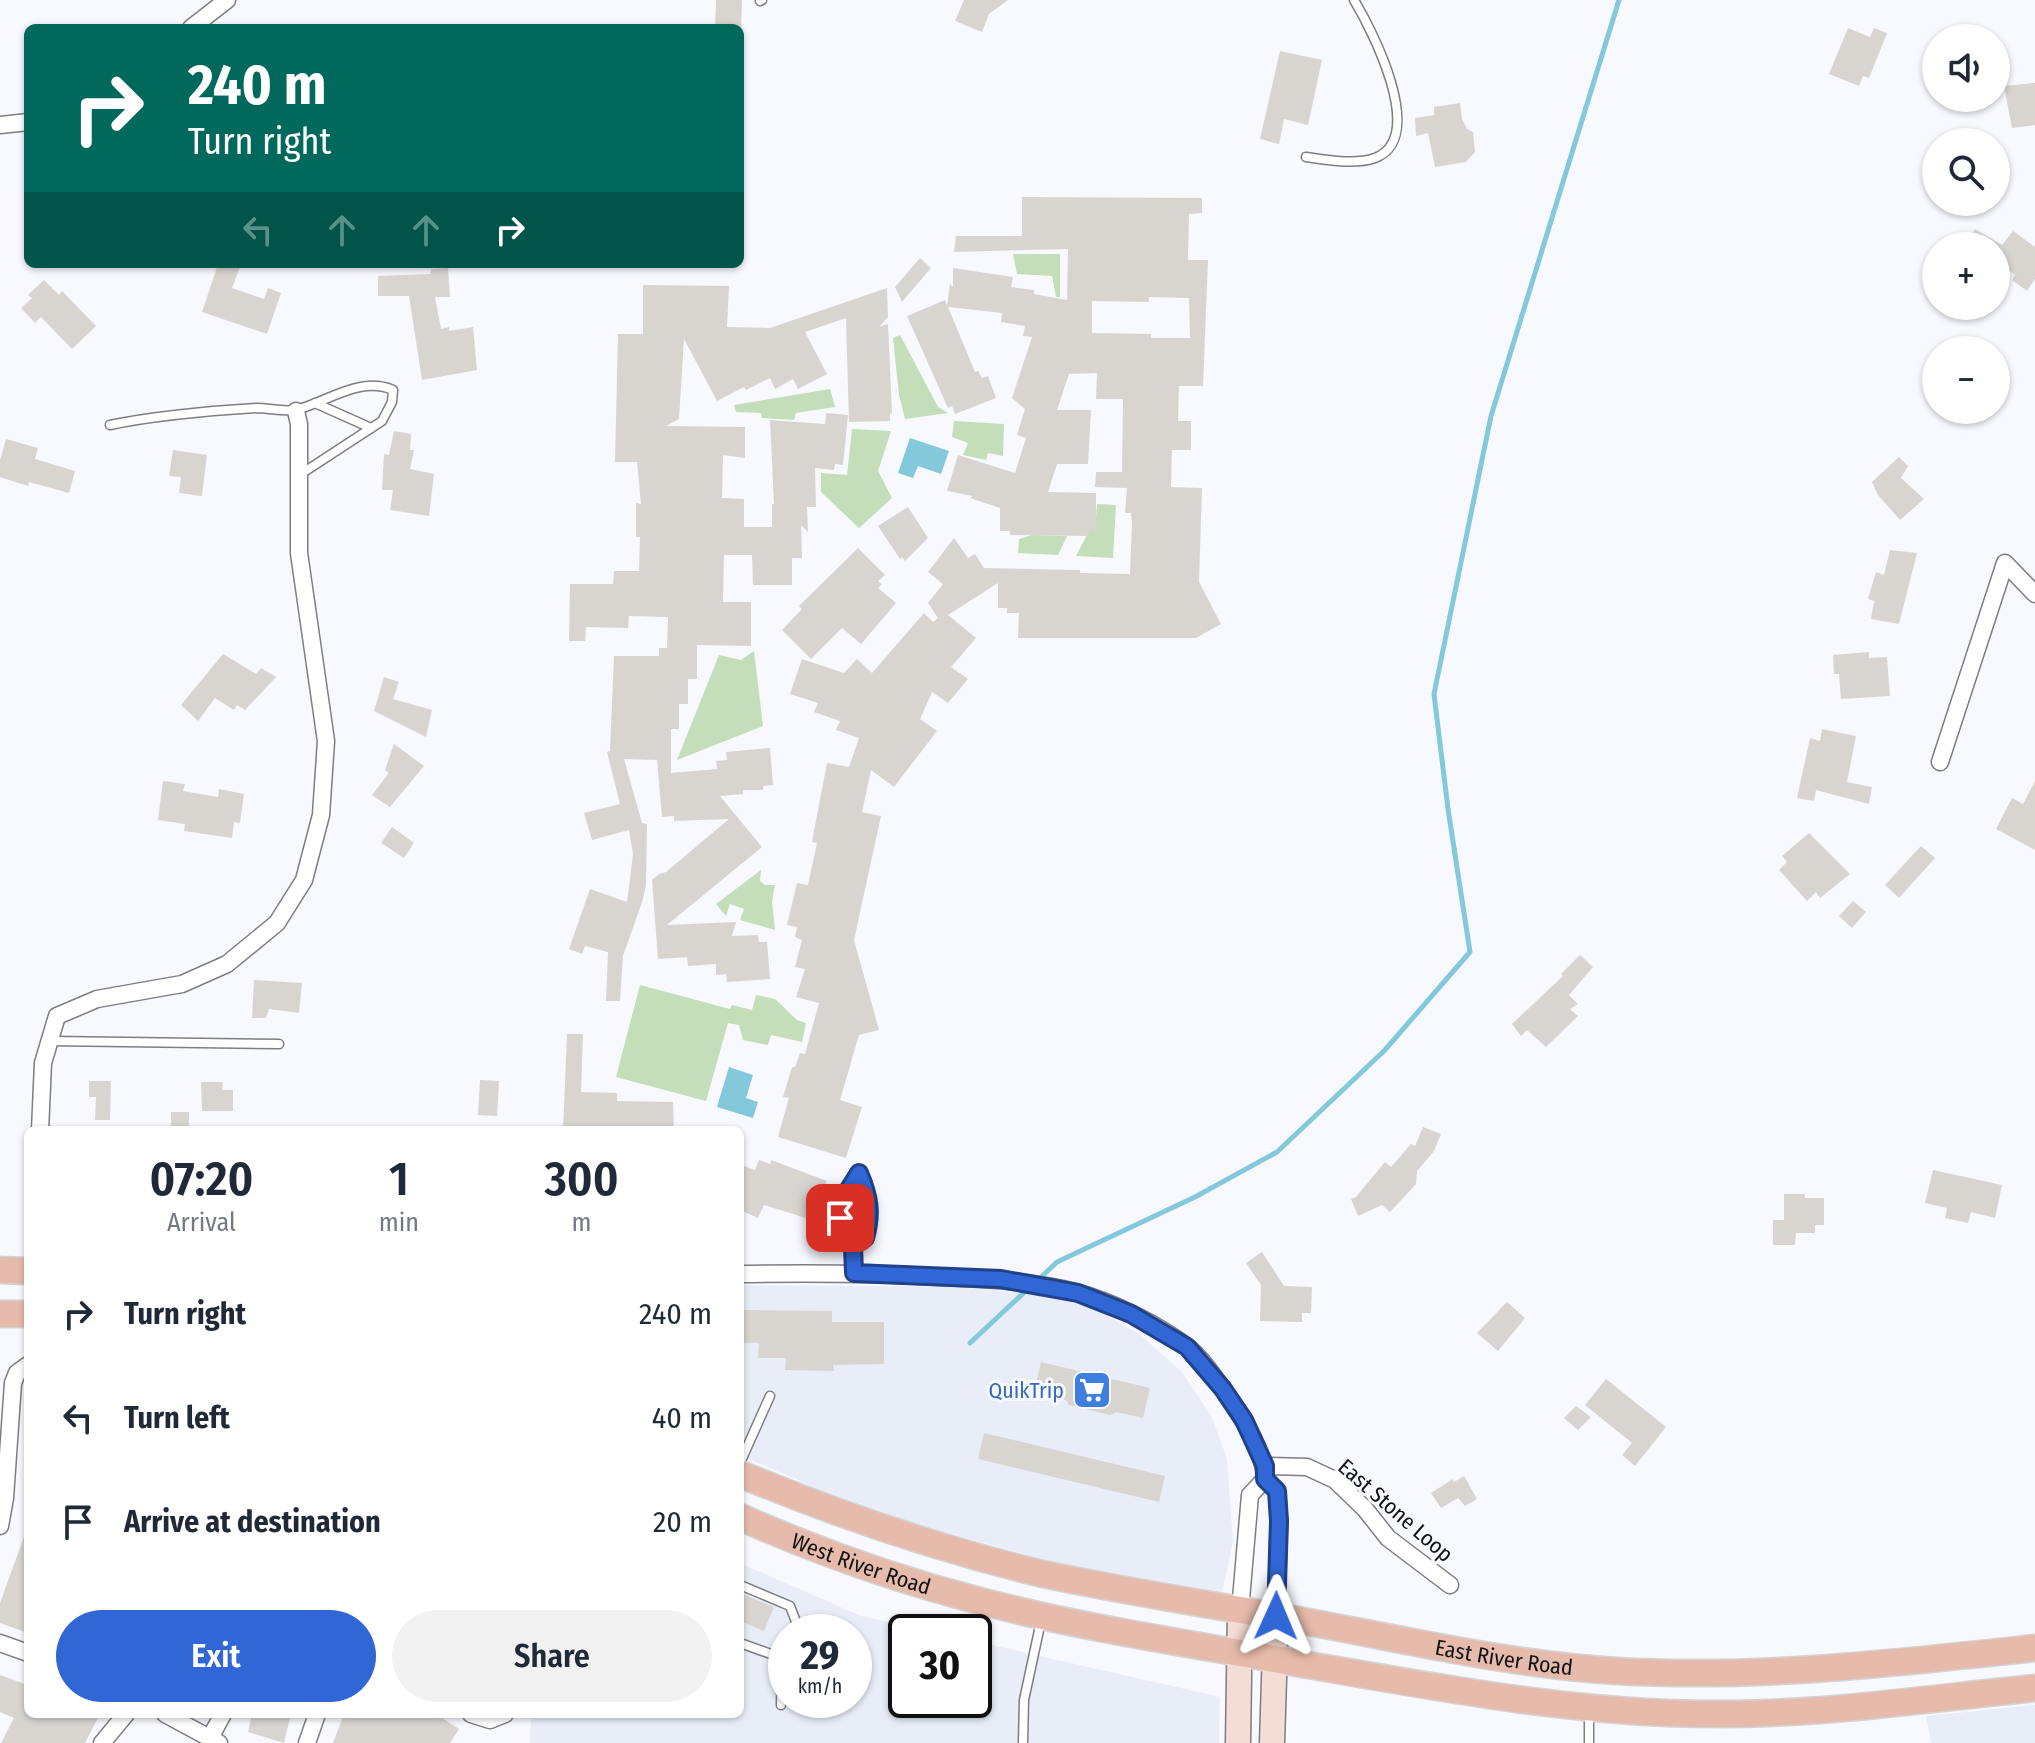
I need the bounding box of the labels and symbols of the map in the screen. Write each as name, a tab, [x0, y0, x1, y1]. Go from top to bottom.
pin	[806, 1184, 874, 1252]
supermarket icon: QuikTrip	[1071, 1369, 1113, 1411]
place label: QuikTrip	[988, 1377, 1064, 1404]
street label: East Stone Loop	[1333, 1453, 1459, 1568]
street label: West River Road	[788, 1527, 934, 1601]
position arrow	[1234, 1574, 1318, 1658]
speed limit sign: 30	[888, 1614, 992, 1718]
street label: East River Road	[1433, 1634, 1574, 1681]

